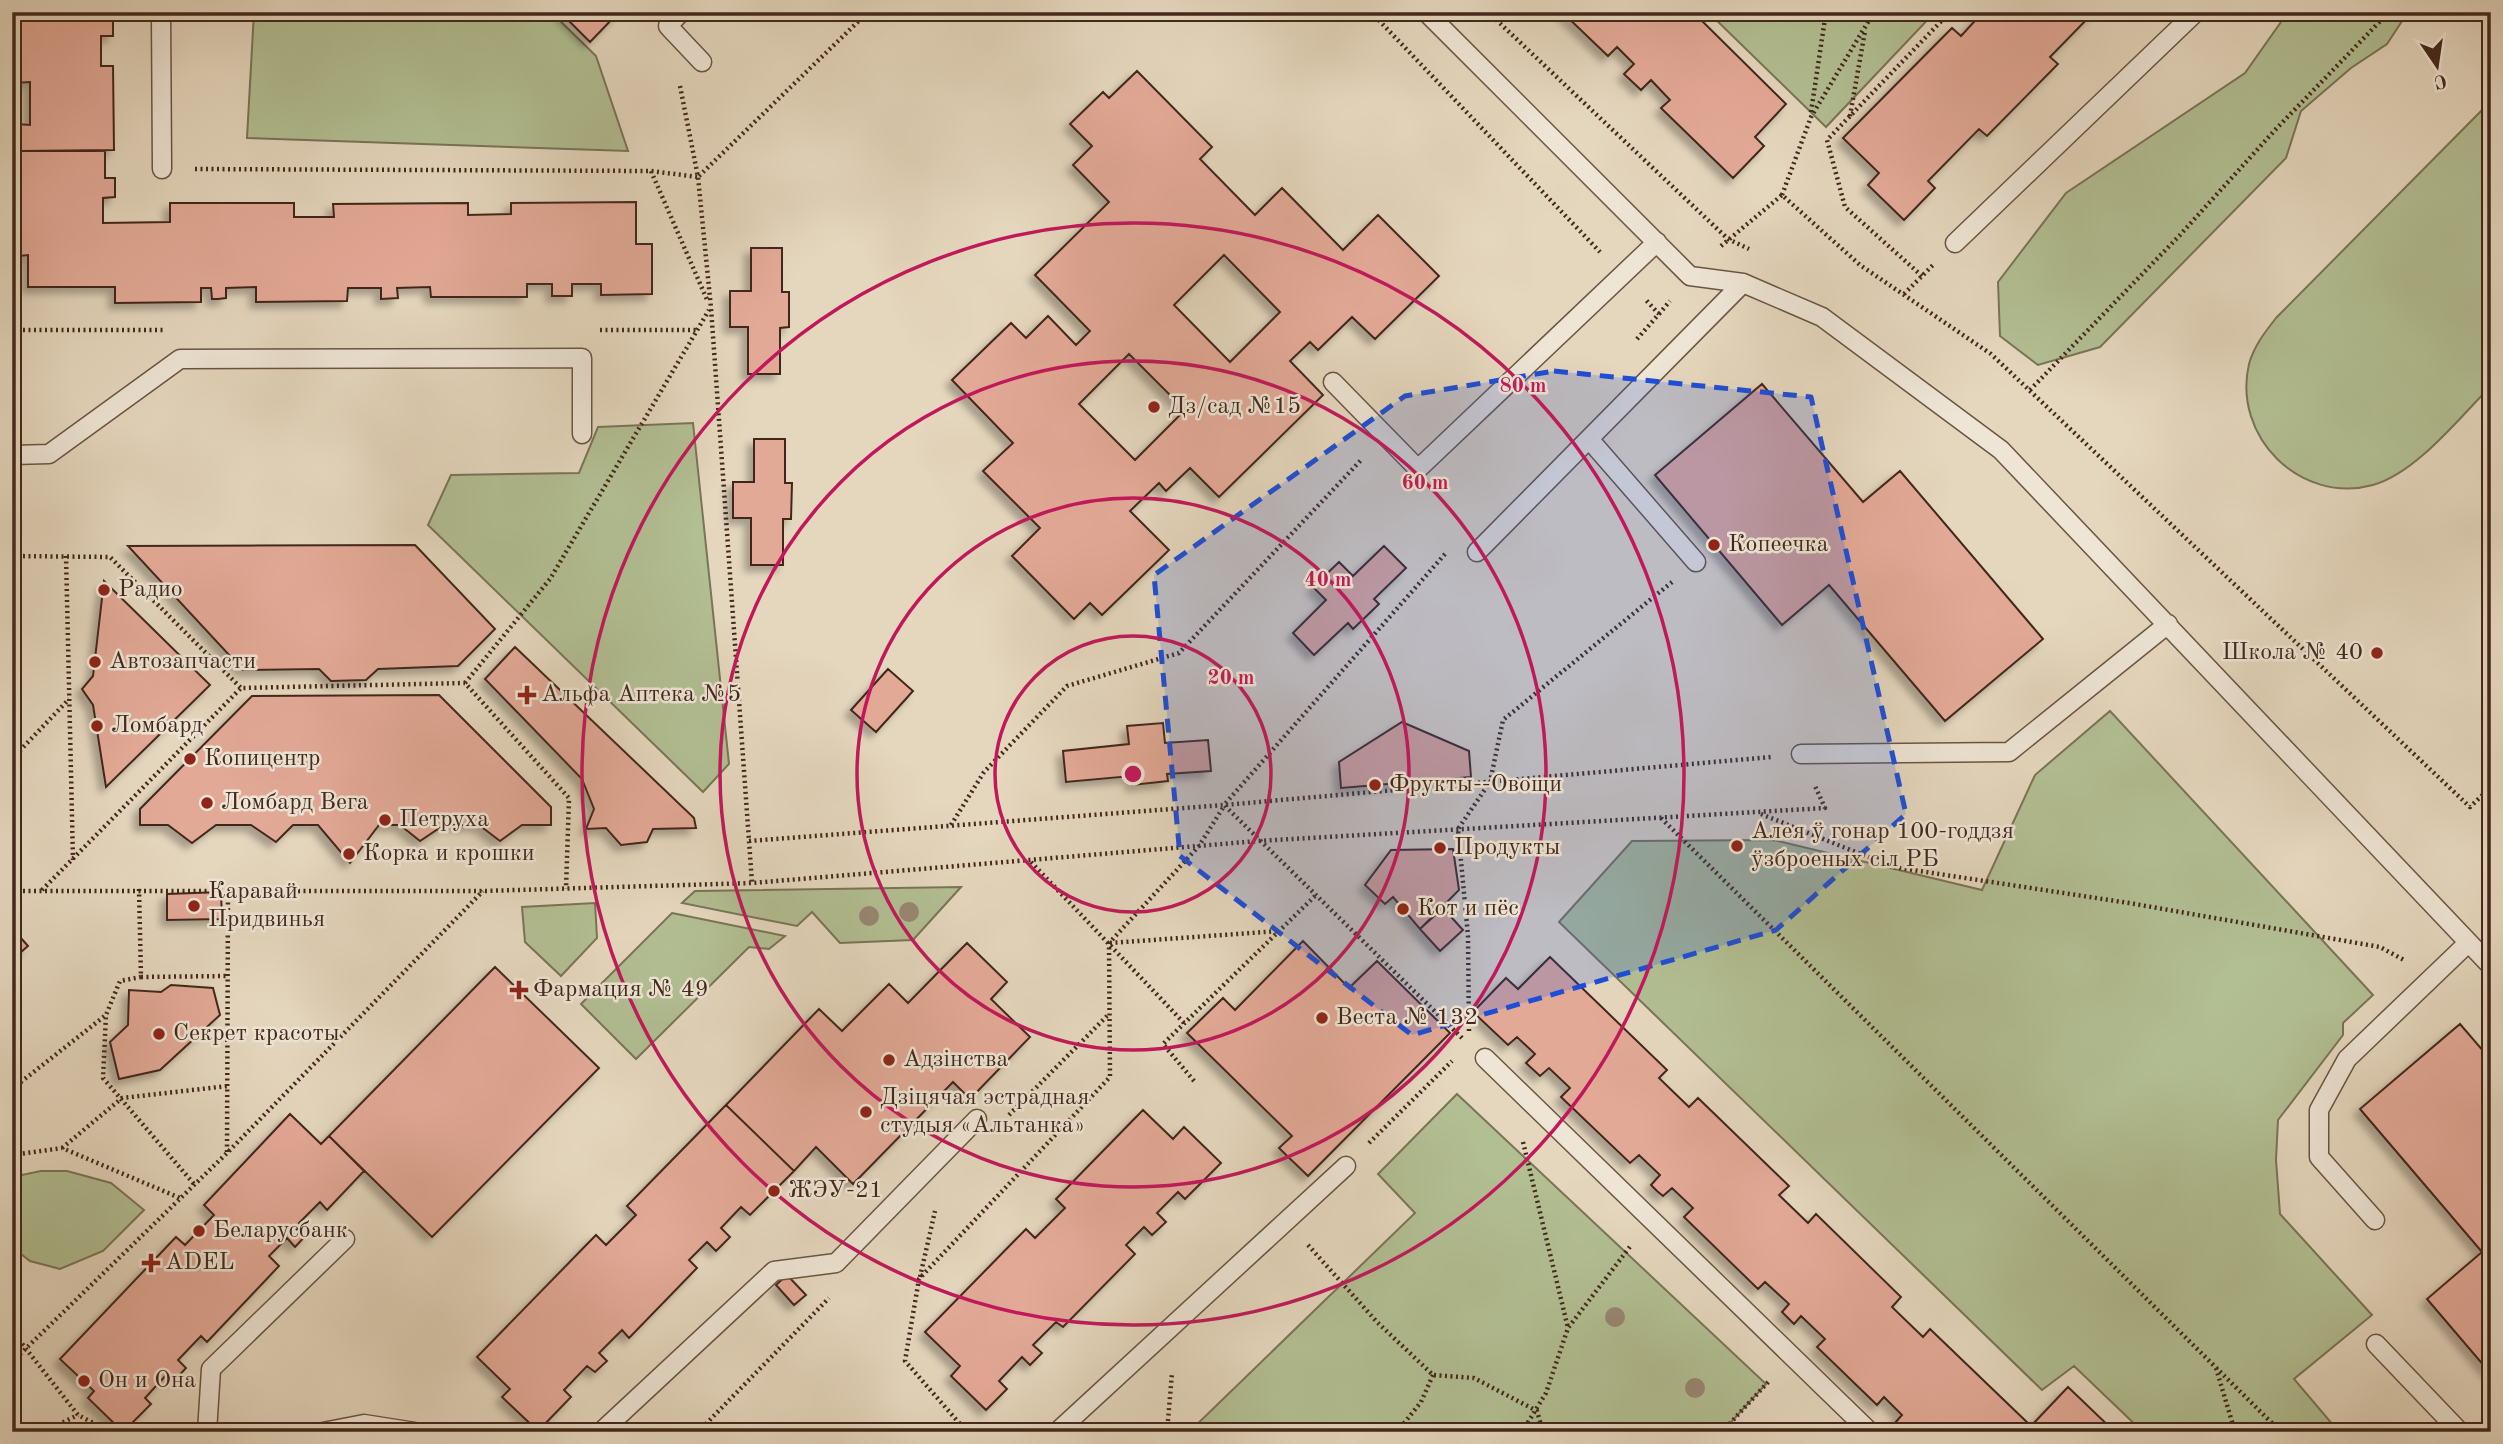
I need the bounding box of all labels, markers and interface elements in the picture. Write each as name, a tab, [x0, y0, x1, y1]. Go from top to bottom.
north arrow	[2402, 32, 2472, 102]
text: С	[2432, 69, 2449, 91]
text: 80 m	[1499, 376, 1547, 397]
place label: Дз/сад №15	[1168, 395, 1301, 419]
marker: Дз/сад №15	[1146, 399, 1162, 415]
text: 60 m	[1401, 473, 1449, 494]
place label: Копеечка	[1728, 533, 1829, 557]
marker: Копеечка	[1706, 537, 1722, 553]
text: 40 m	[1304, 570, 1352, 591]
place label: Радио	[118, 578, 183, 602]
marker: Радио	[96, 582, 112, 598]
place label: Школа № 40	[2222, 641, 2363, 665]
marker: Школа № 40	[2369, 645, 2385, 661]
place label: Автозапчасти	[109, 650, 256, 674]
marker: Автозапчасти	[87, 654, 103, 670]
text: 20 m	[1207, 668, 1255, 689]
place label: Альфа Аптека №5	[541, 683, 741, 707]
marker: Альфа Аптека №5	[519, 687, 535, 703]
place label: Ломбард	[111, 714, 203, 738]
marker: Ломбард	[89, 718, 105, 734]
place label: Копицентр	[204, 747, 321, 771]
marker: Копицентр	[182, 751, 198, 767]
centre of rings	[1121, 762, 1145, 786]
place label: Фрукты--Овощи	[1389, 773, 1562, 797]
marker: Фрукты--Овощи	[1367, 777, 1383, 793]
place label: Ломбард Вега	[221, 791, 369, 815]
marker: Ломбард Вега	[199, 795, 215, 811]
place label: Петруха	[399, 808, 489, 832]
marker: Петруха	[377, 812, 393, 828]
place label: Алея ў гонар 100-годдзя ўзброеных сіл РБ	[1751, 820, 2014, 872]
place label: Продукты	[1454, 836, 1560, 860]
marker: Алея ў гонар 100-годдзя ўзброеных сіл РБ	[1729, 838, 1745, 854]
marker: Продукты	[1432, 840, 1448, 856]
place label: Корка и крошки	[363, 842, 535, 866]
marker: Корка и крошки	[341, 846, 357, 862]
place label: Каравай Придвинья	[208, 880, 325, 932]
place label: Кот и пёс	[1417, 897, 1519, 921]
marker: Каравай Придвинья	[186, 898, 202, 914]
marker: Кот и пёс	[1395, 901, 1411, 917]
place label: Фармация № 49	[533, 978, 709, 1002]
marker: Фармация № 49	[511, 982, 527, 998]
place label: Веста № 132	[1336, 1006, 1478, 1030]
marker: Веста № 132	[1314, 1010, 1330, 1026]
place label: Секрет красоты	[173, 1022, 340, 1046]
marker: Секрет красоты	[151, 1026, 167, 1042]
place label: Адзінства	[903, 1048, 1008, 1072]
marker: Адзінства	[881, 1052, 897, 1068]
place label: Дзіцячая эстрадная студыя «Альтанка»	[880, 1086, 1089, 1138]
marker: Дзіцячая эстрадная студыя «Альтанка»	[858, 1104, 874, 1120]
place label: ЖЭУ-21	[788, 1179, 883, 1203]
marker: ЖЭУ-21	[766, 1183, 782, 1199]
place label: Беларусбанк	[213, 1219, 348, 1243]
marker: Беларусбанк	[191, 1223, 207, 1239]
place label: ADEL	[165, 1251, 235, 1275]
marker: ADEL	[143, 1255, 159, 1271]
place label: Он и Она	[98, 1369, 196, 1393]
marker: Он и Она	[76, 1373, 92, 1389]

